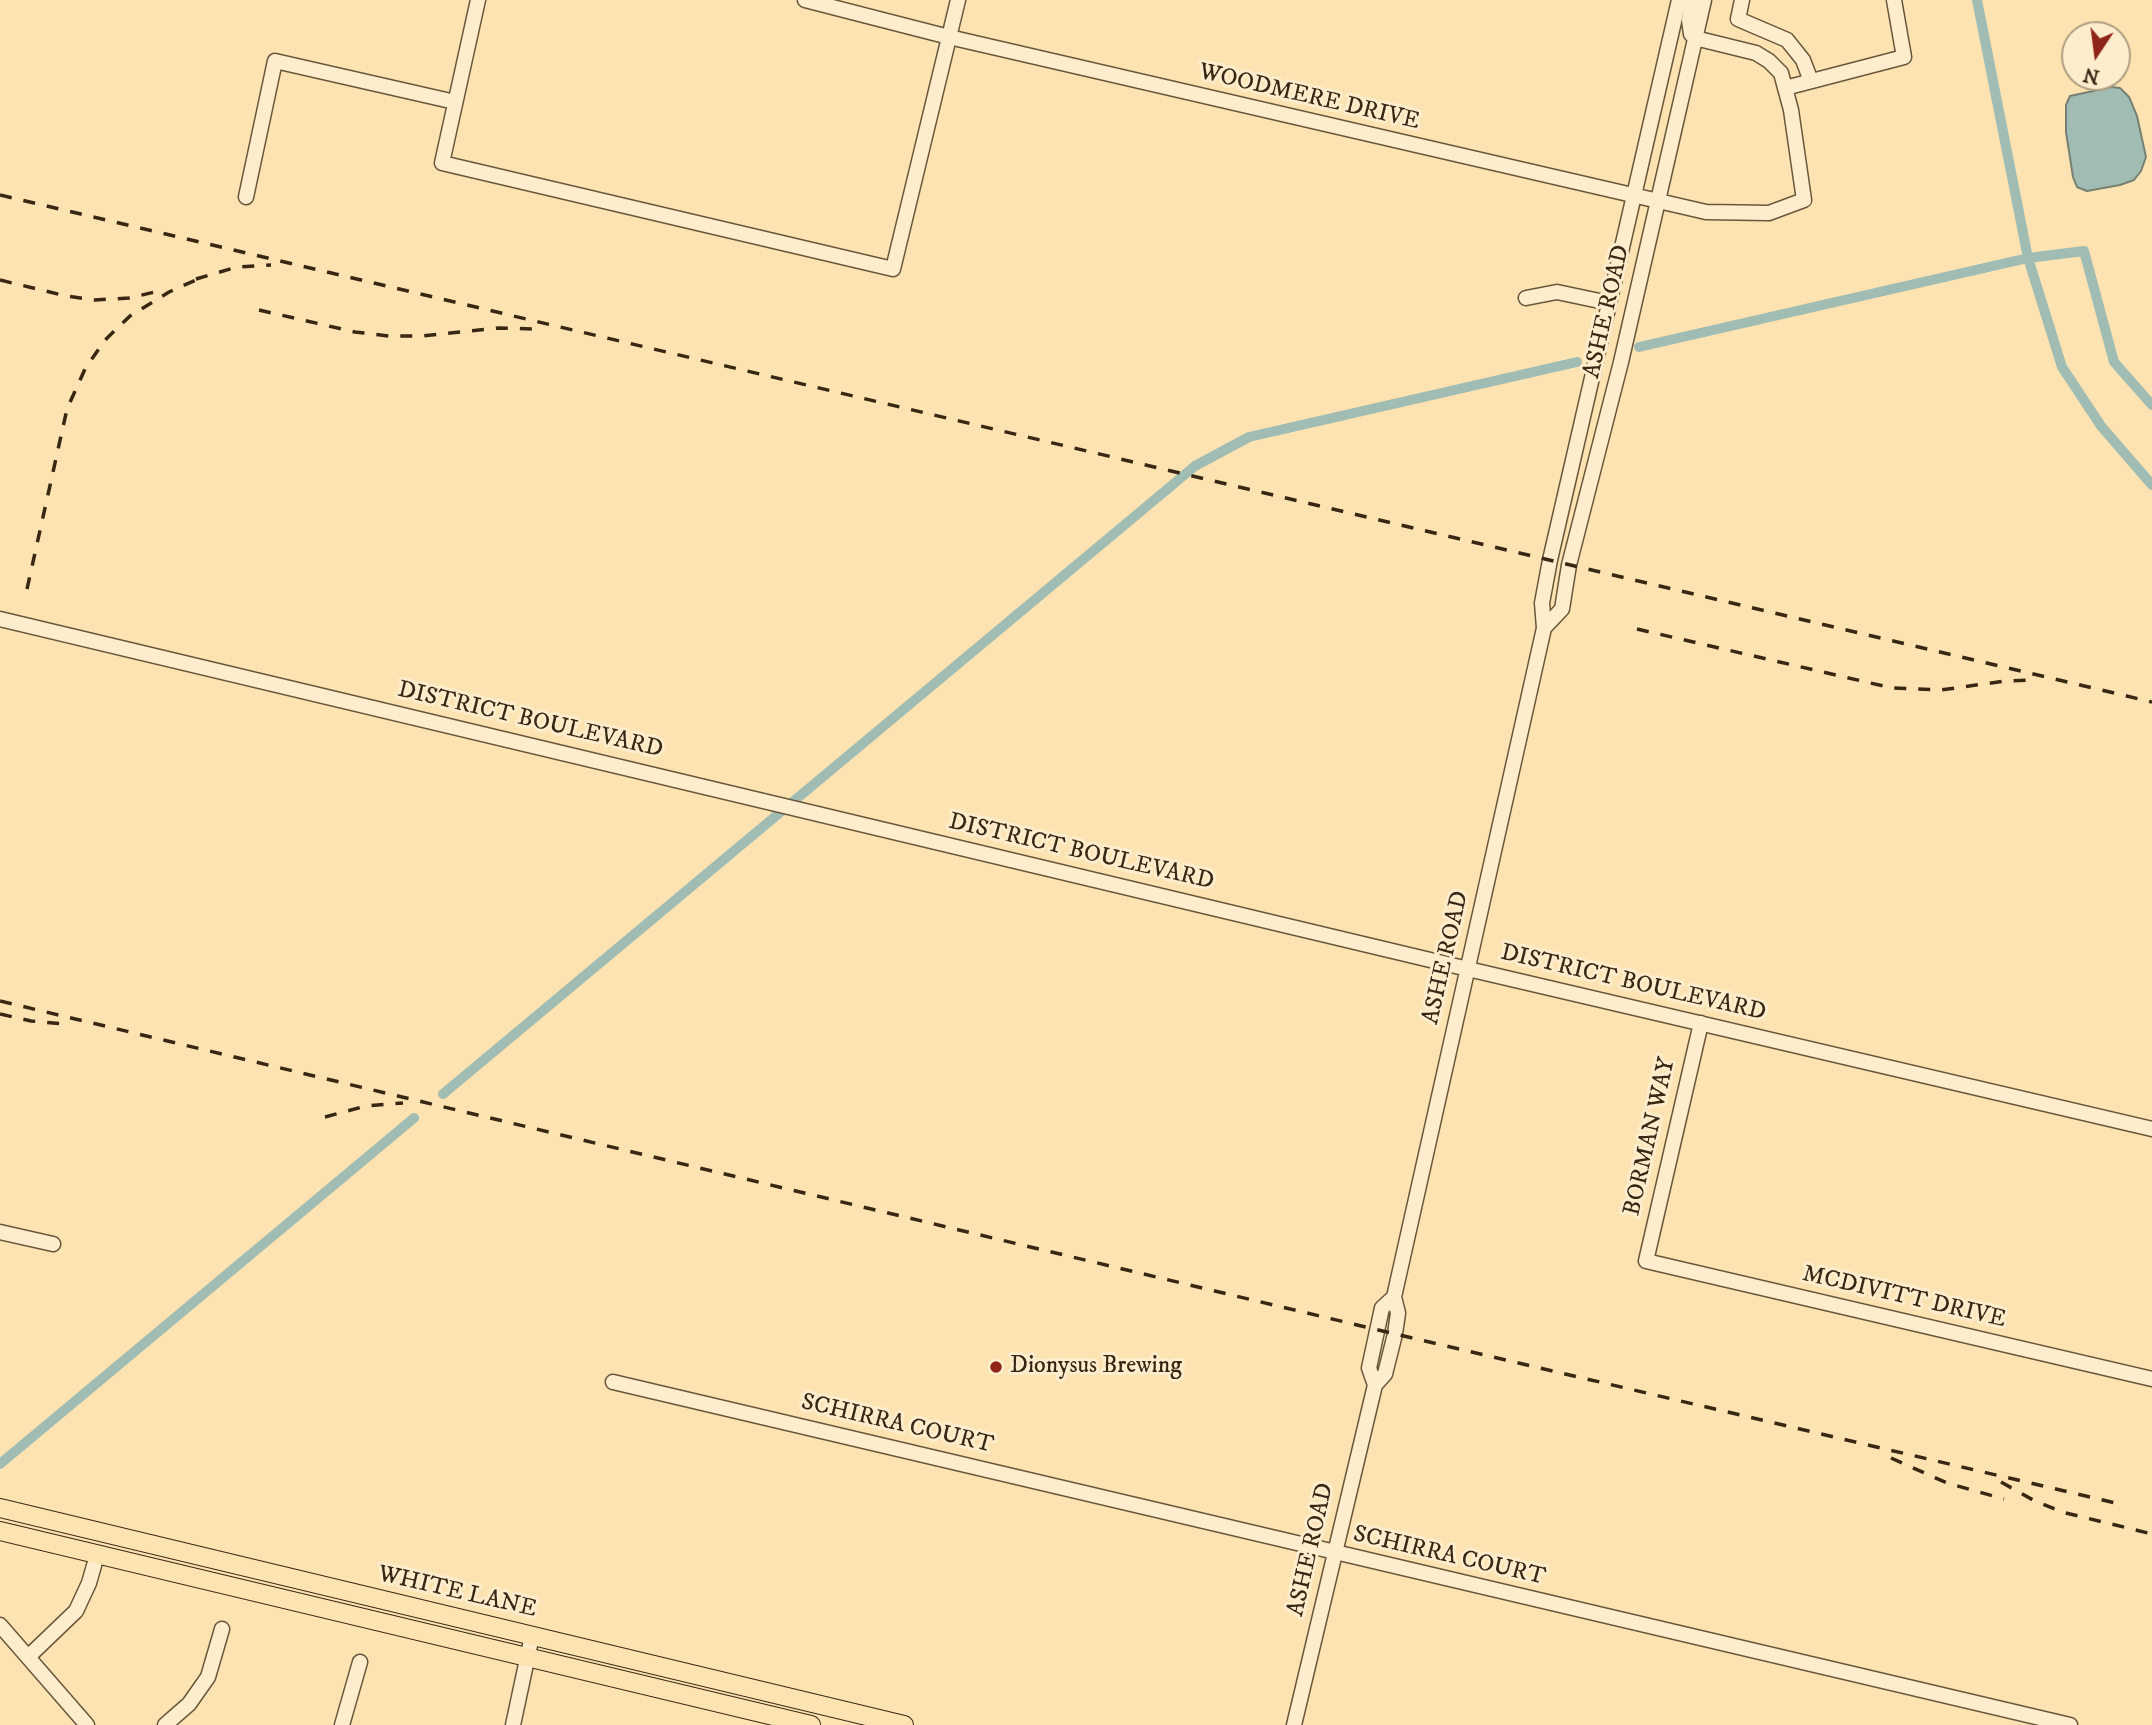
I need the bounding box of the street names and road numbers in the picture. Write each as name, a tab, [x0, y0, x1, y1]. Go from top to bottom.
street label: WOODMERE DRIVE	[1196, 59, 1422, 137]
street label: ASHE ROAD	[1579, 243, 1637, 381]
street label: DISTRICT BOULEVARD	[395, 676, 665, 766]
street label: DISTRICT BOULEVARD	[946, 808, 1216, 898]
street label: ASHE ROAD	[1418, 889, 1476, 1027]
street label: DISTRICT BOULEVARD	[1498, 939, 1768, 1029]
street label: BORMAN WAY	[1619, 1055, 1683, 1219]
street label: MCDIVITT DRIVE	[1799, 1261, 2009, 1335]
street label: SCHIRRA COURT	[798, 1389, 996, 1461]
street label: ASHE ROAD	[1283, 1481, 1341, 1619]
street label: SCHIRRA COURT	[1350, 1521, 1548, 1593]
street label: WHITE LANE	[375, 1561, 539, 1625]

